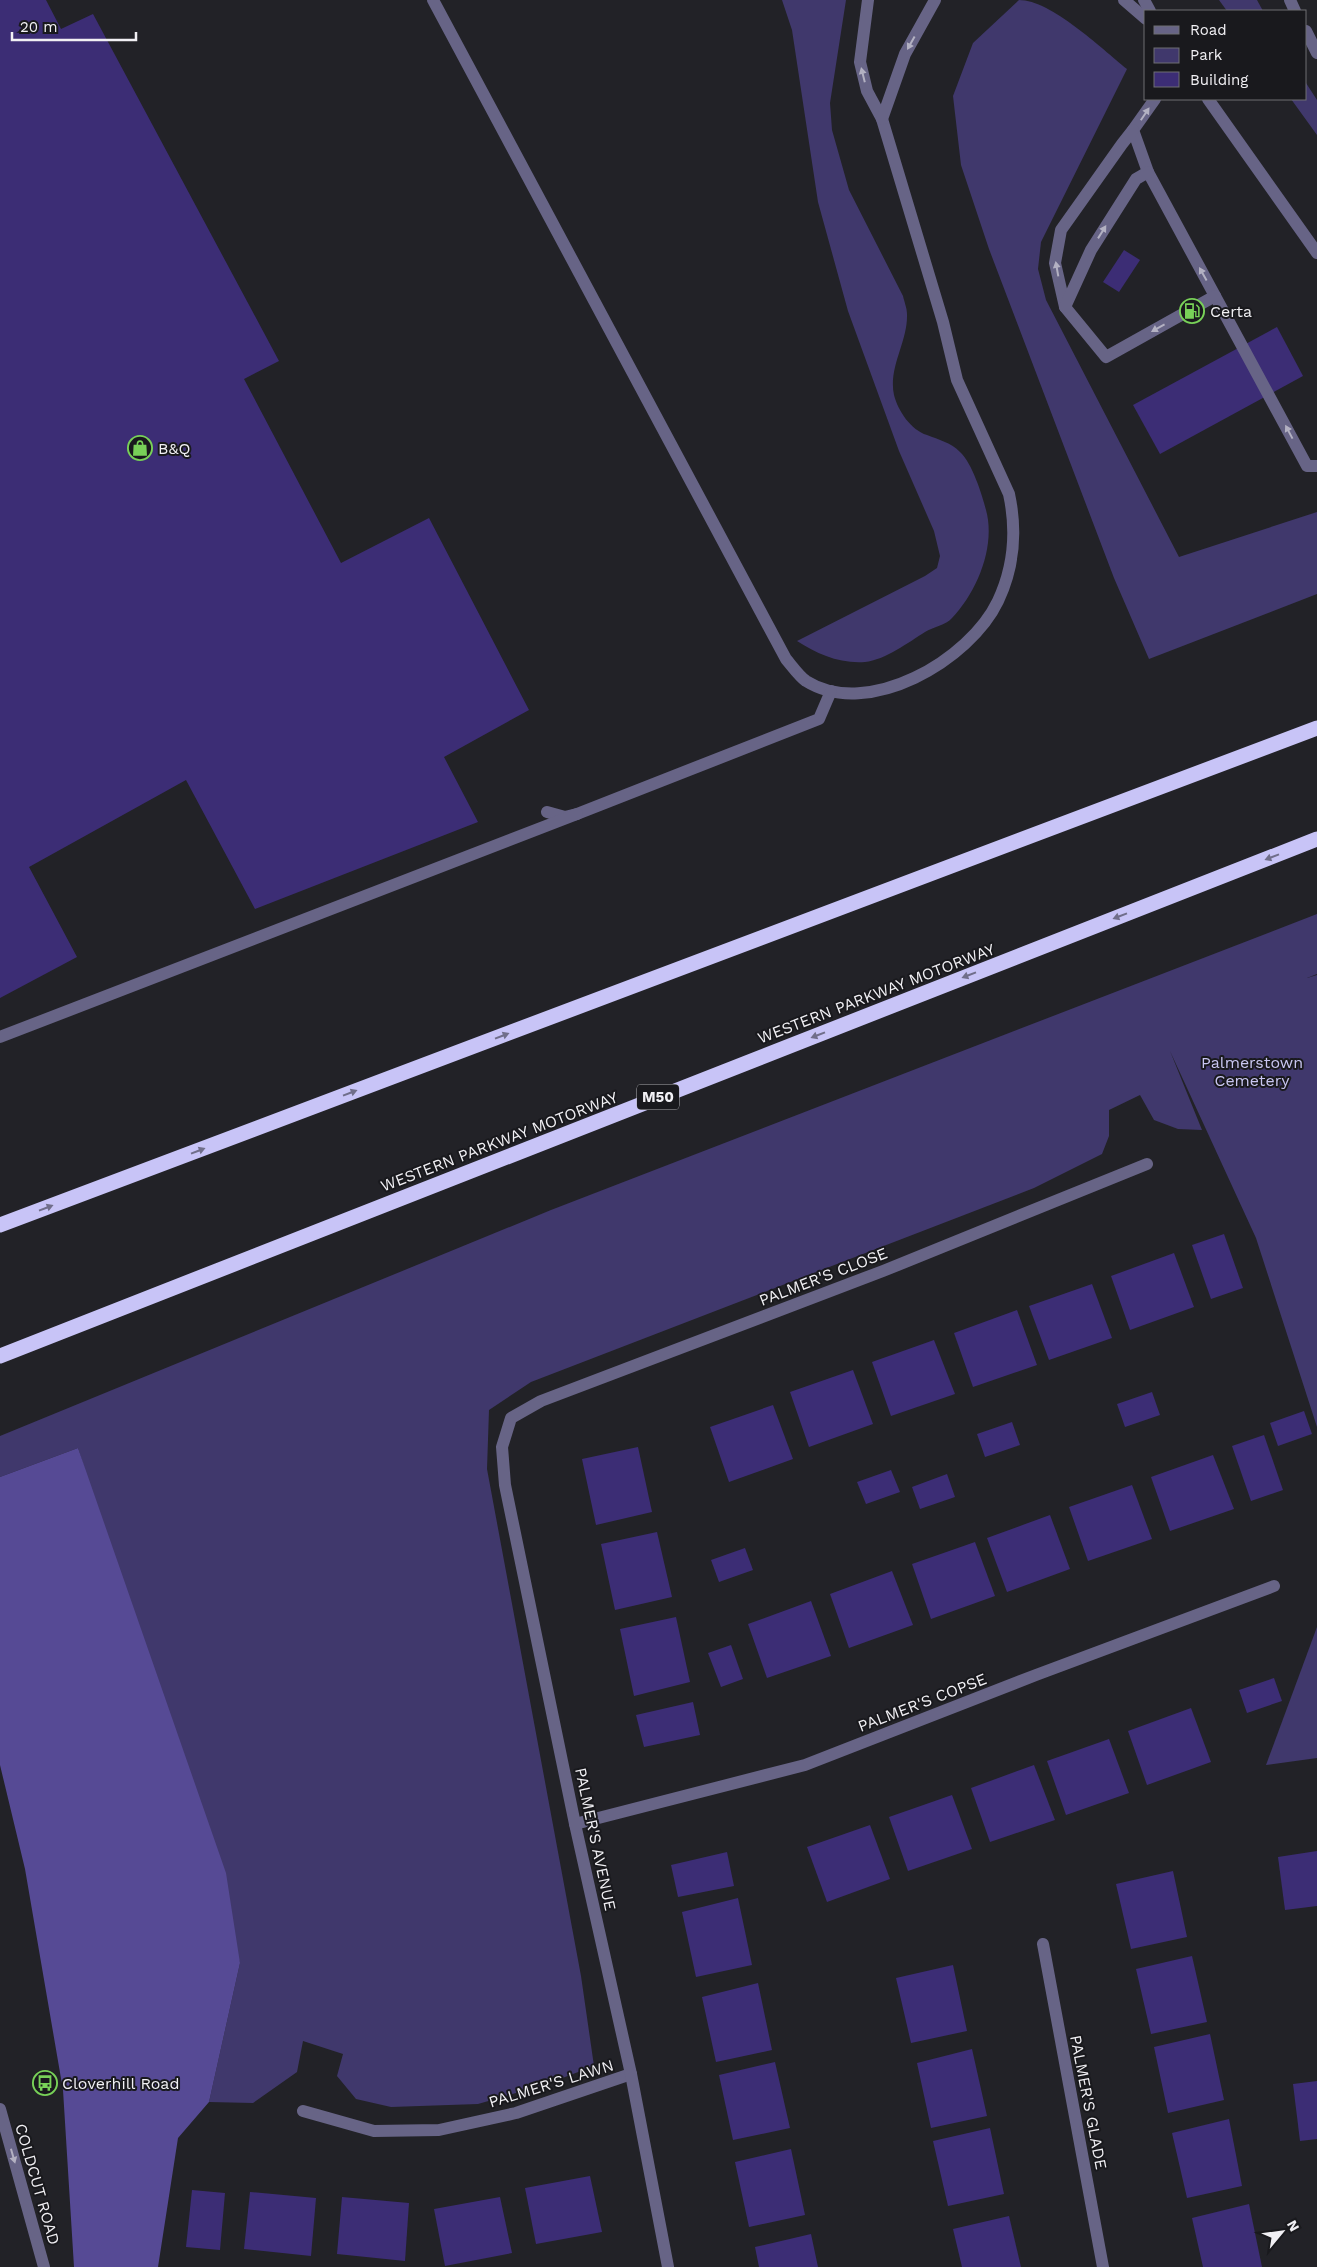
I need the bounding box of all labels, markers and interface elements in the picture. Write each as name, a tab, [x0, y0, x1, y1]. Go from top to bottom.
scale bar	[12, 10, 136, 42]
legend	[1144, 10, 1307, 100]
text: 20 m	[20, 18, 58, 36]
text: Road	[1190, 21, 1227, 39]
one-way arrow	[907, 36, 916, 49]
text: Park	[1190, 46, 1223, 64]
one-way arrow	[859, 67, 867, 82]
text: Building	[1190, 71, 1248, 89]
one-way arrow	[1140, 107, 1150, 121]
one-way arrow	[1098, 226, 1107, 239]
one-way arrow	[1052, 261, 1060, 277]
one-way arrow	[1199, 267, 1208, 280]
fuel station icon: Certa	[1179, 298, 1205, 324]
place label: Certa	[1210, 302, 1252, 321]
one-way arrow	[1150, 324, 1165, 332]
one-way arrow	[1284, 426, 1293, 439]
shop icon: B&Q	[127, 435, 153, 461]
place label: B&Q	[158, 439, 190, 458]
one-way arrow	[1264, 853, 1279, 861]
one-way arrow	[1112, 912, 1127, 920]
street label: WESTERN PARKWAY MOTORWAY	[755, 939, 997, 1048]
one-way arrow	[962, 972, 976, 980]
one-way arrow	[810, 1031, 825, 1039]
one-way arrow	[495, 1032, 510, 1040]
park label: Palmerstown Cemetery	[1201, 1053, 1303, 1090]
road number: M50	[637, 1084, 679, 1110]
street label: WESTERN PARKWAY MOTORWAY	[378, 1087, 620, 1196]
one-way arrow	[342, 1089, 357, 1097]
one-way arrow	[190, 1147, 205, 1154]
one-way arrow	[38, 1204, 53, 1211]
street label: PALMER'S CLOSE	[756, 1243, 890, 1310]
street label: PALMER'S COPSE	[855, 1669, 989, 1736]
street label: PALMER'S AVENUE	[571, 1766, 620, 1912]
street label: PALMER'S GLADE	[1066, 2033, 1111, 2171]
street label: PALMER'S LAWN	[486, 2055, 616, 2112]
bus stop icon: Cloverhill Road	[32, 2070, 58, 2096]
place label: Cloverhill Road	[62, 2074, 179, 2093]
street label: COLDCUT ROAD	[11, 2121, 64, 2247]
one-way arrow	[9, 2149, 17, 2164]
north arrow	[1257, 2207, 1307, 2257]
text: N	[1284, 2217, 1303, 2234]

